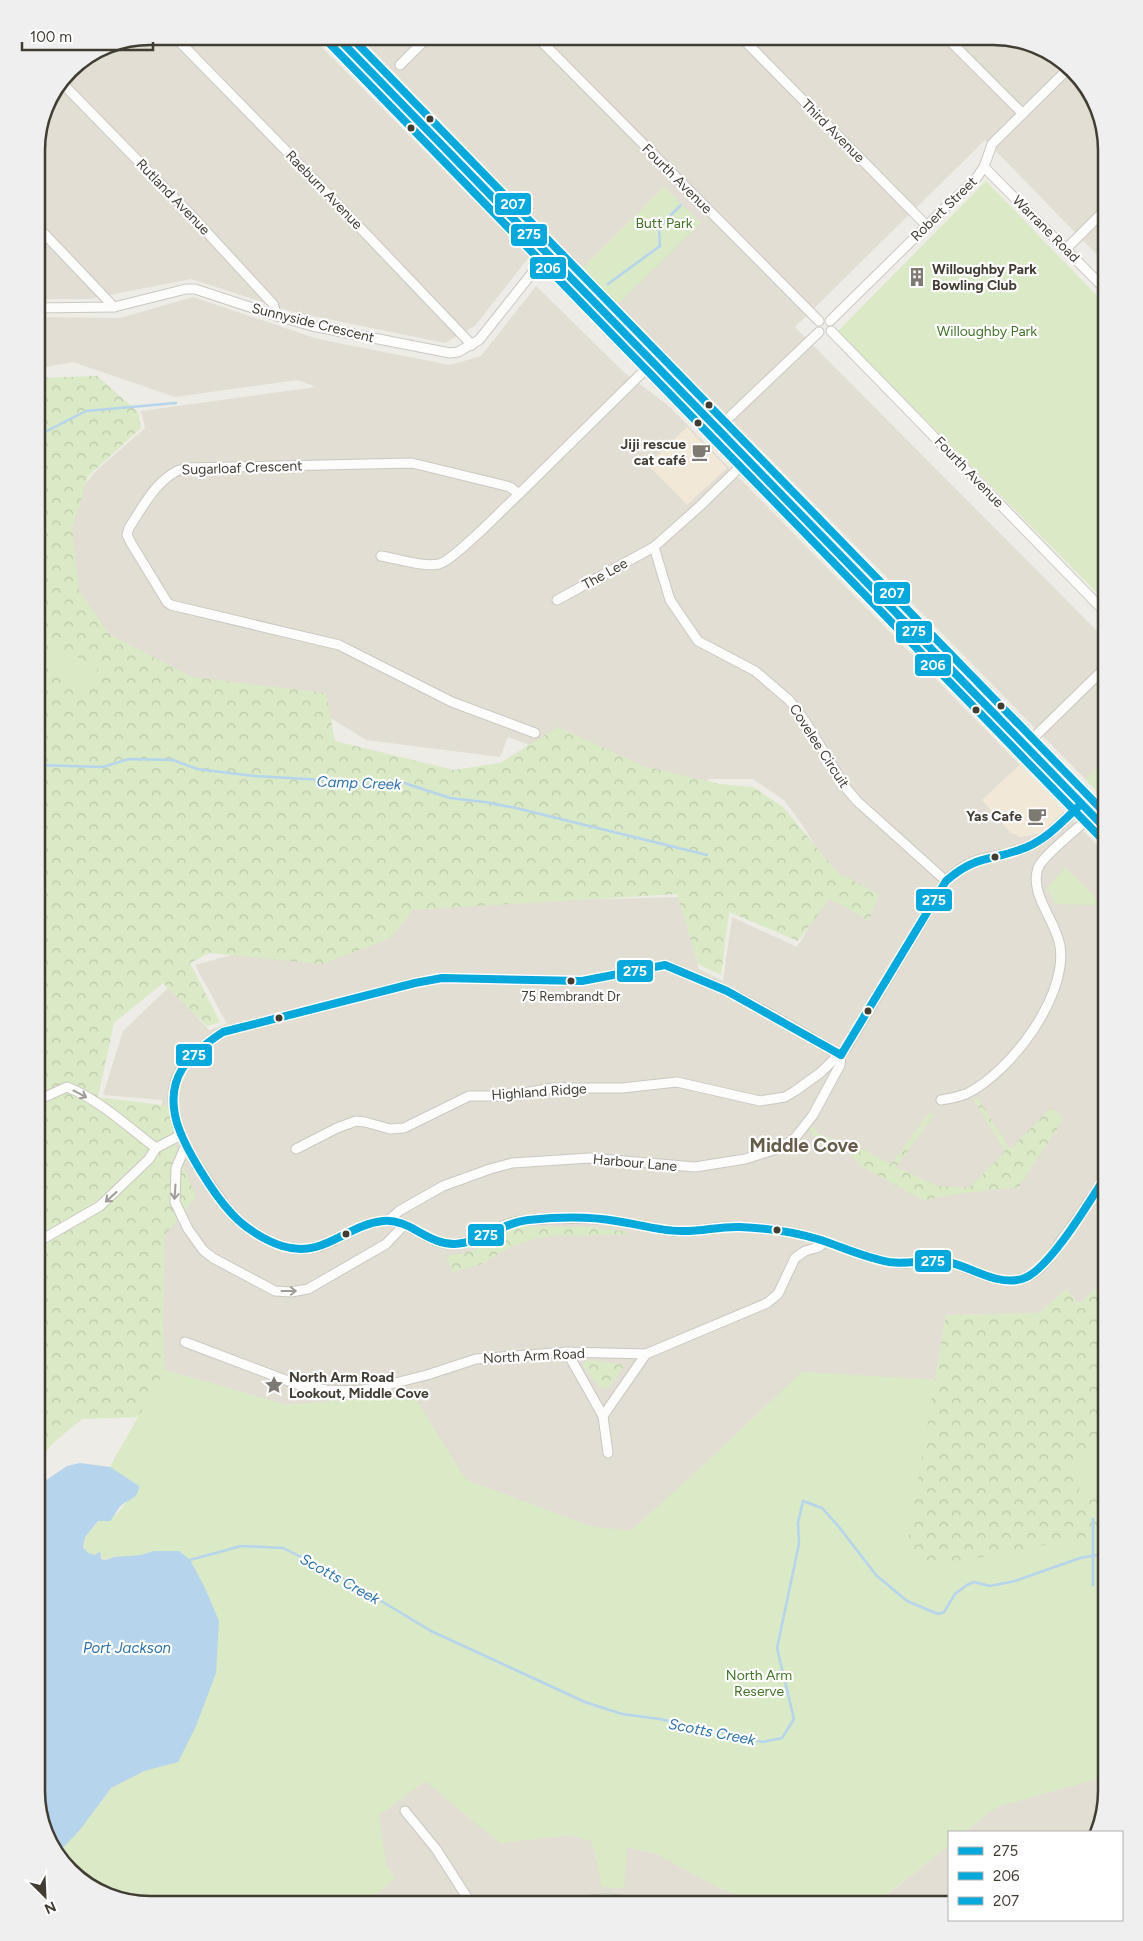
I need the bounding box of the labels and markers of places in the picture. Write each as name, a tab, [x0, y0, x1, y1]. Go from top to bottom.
unlabelled marker	[425, 114, 435, 124]
unlabelled marker	[406, 123, 416, 133]
place label: Willoughby Park Bowling Club	[932, 261, 1037, 294]
building icon: Willoughby Park Bowling Club	[906, 266, 928, 288]
unlabelled marker	[704, 400, 714, 410]
unlabelled marker	[693, 418, 703, 428]
place label: Jiji rescue cat café	[621, 436, 686, 469]
cafe icon: Jiji rescue cat café	[690, 441, 712, 463]
unlabelled marker	[996, 701, 1006, 711]
unlabelled marker	[971, 705, 981, 715]
cafe icon: Yas Cafe	[1026, 805, 1048, 827]
place label: Yas Cafe	[966, 808, 1022, 825]
unlabelled marker	[990, 852, 1000, 862]
marker: 75 Rembrandt Dr	[566, 976, 576, 986]
place label: 75 Rembrandt Dr	[522, 989, 621, 1004]
unlabelled marker	[863, 1006, 873, 1016]
unlabelled marker	[274, 1013, 284, 1023]
unlabelled marker	[772, 1225, 782, 1235]
unlabelled marker	[341, 1229, 351, 1239]
place label: North Arm Road Lookout, Middle Cove	[289, 1369, 429, 1402]
place icon: North Arm Road Lookout, Middle Cove	[263, 1374, 285, 1396]

